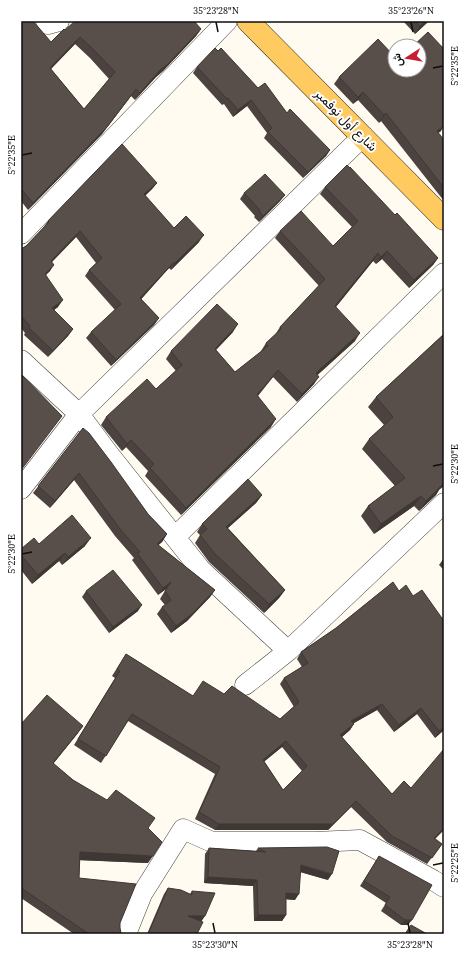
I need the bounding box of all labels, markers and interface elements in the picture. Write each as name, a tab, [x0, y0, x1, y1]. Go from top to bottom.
text: 35°23'28"N	[193, 4, 239, 17]
text: 35°23'26"N	[388, 4, 434, 17]
north arrow	[387, 38, 427, 78]
text: 5°22'35"E	[448, 46, 461, 86]
text: ش	[389, 52, 406, 68]
street label: شارع أول نوفمبر	[310, 84, 381, 156]
text: 5°22'35"E	[5, 135, 18, 175]
text: 5°22'30"E	[448, 444, 461, 484]
text: 5°22'30"E	[5, 534, 18, 574]
text: 5°22'25"E	[448, 843, 461, 883]
text: 35°23'30"N	[192, 938, 238, 951]
text: 35°23'28"N	[387, 938, 433, 951]

